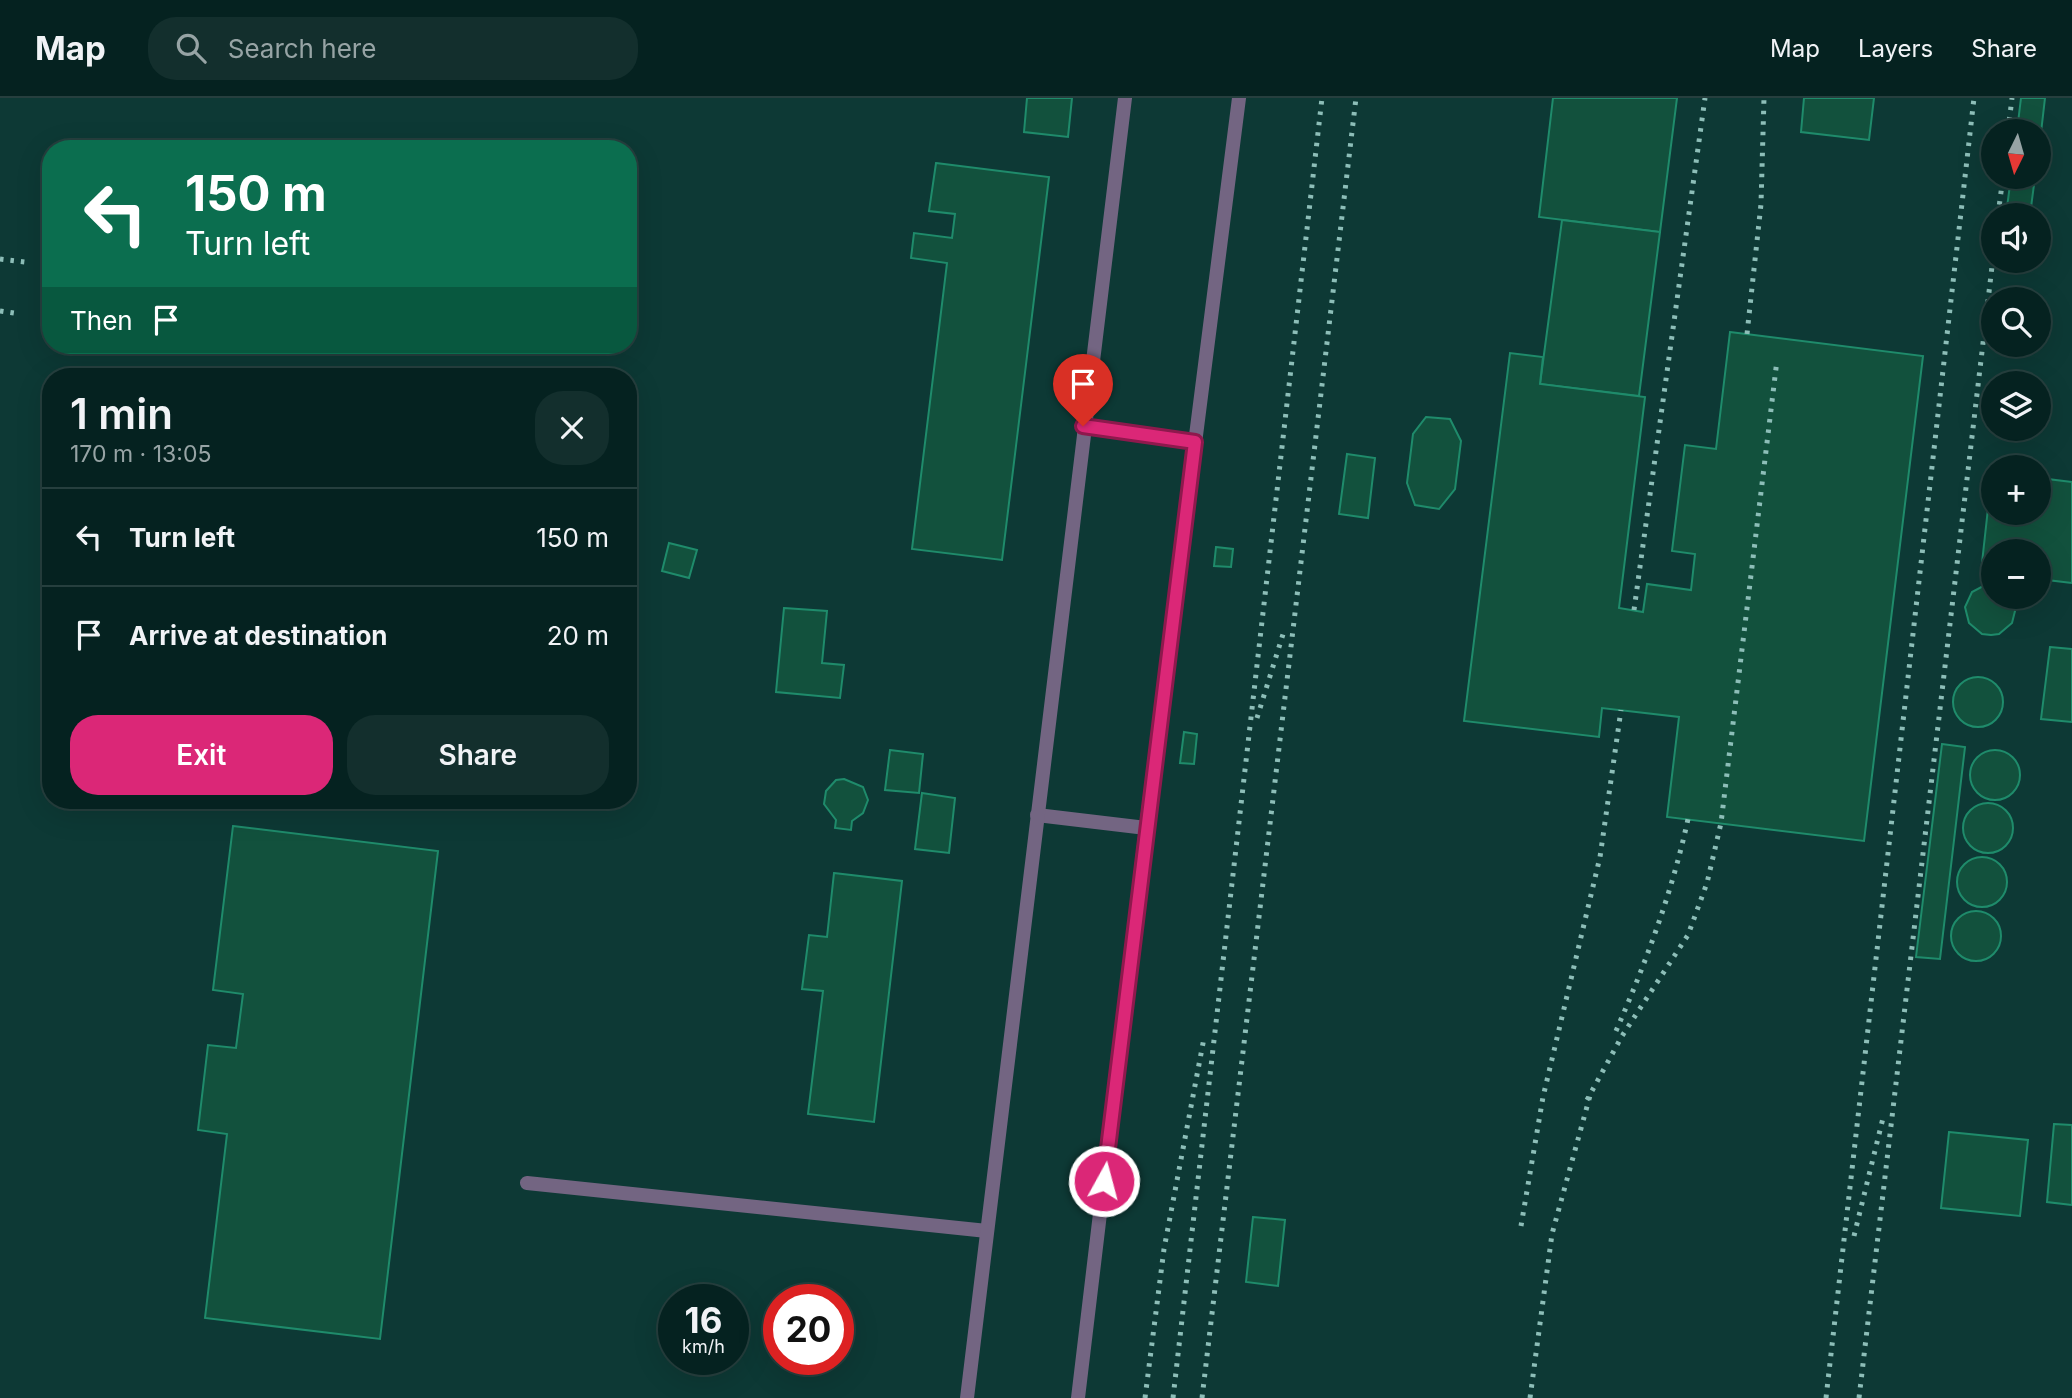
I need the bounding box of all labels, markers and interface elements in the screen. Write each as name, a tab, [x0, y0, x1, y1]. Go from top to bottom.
search box	[148, 17, 638, 80]
text: Map	[35, 28, 106, 68]
icon: search	[172, 29, 210, 67]
text: Search here	[228, 33, 376, 64]
text: Map	[1770, 34, 1820, 63]
text: Layers	[1858, 34, 1933, 63]
text: Share	[1971, 34, 2037, 63]
north arrow	[1981, 119, 2051, 189]
map controls	[1981, 119, 2051, 609]
text: 150 m	[185, 164, 327, 223]
icon: left	[70, 168, 161, 259]
button: sound	[1981, 203, 2051, 273]
text: Turn left	[185, 224, 310, 263]
button: search	[1981, 287, 2051, 357]
icon: arrive	[147, 301, 185, 339]
text: Then	[70, 305, 133, 336]
pin	[1053, 354, 1113, 426]
icon: arrive	[1064, 365, 1102, 403]
button: layers	[1981, 371, 2051, 441]
text: 1 min	[70, 388, 173, 439]
button: close	[535, 391, 609, 465]
text: 170 m · 13:05	[70, 440, 211, 468]
button: +	[1981, 455, 2051, 525]
icon: left	[70, 518, 108, 556]
text: Turn left	[129, 522, 235, 553]
text: 150 m	[536, 522, 609, 553]
button: −	[1981, 539, 2051, 609]
icon: arrive	[70, 616, 108, 654]
text: Arrive at destination	[129, 620, 388, 651]
text: 20 m	[547, 620, 609, 651]
button: Exit	[70, 715, 333, 795]
button: Share	[347, 715, 609, 795]
position arrow	[1067, 1144, 1141, 1218]
speed limit sign: 20	[763, 1284, 854, 1375]
text: 16	[685, 1299, 722, 1341]
text: km/h	[682, 1336, 725, 1357]

